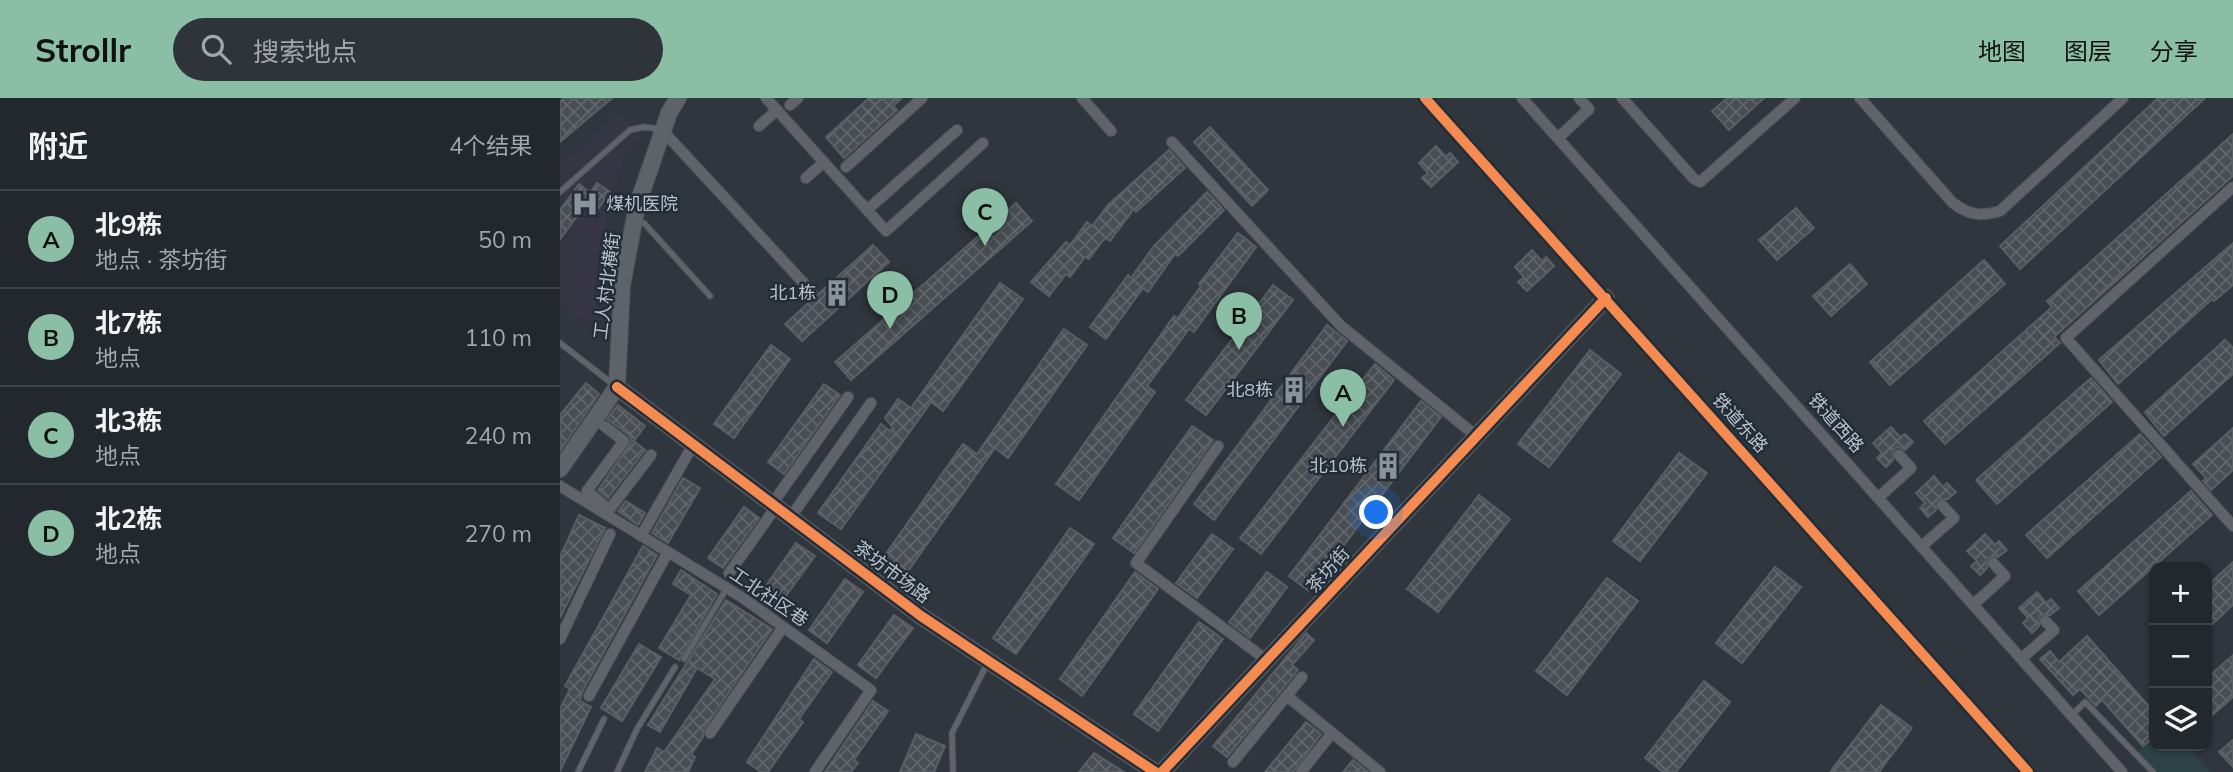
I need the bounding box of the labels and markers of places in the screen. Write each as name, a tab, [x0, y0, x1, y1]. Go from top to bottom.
pin: C	[962, 188, 1008, 246]
hospital icon: 煤机医院	[570, 189, 600, 219]
place label: 煤机医院	[606, 192, 678, 215]
pin: D	[867, 271, 913, 329]
building icon: 北1栋	[822, 278, 852, 308]
place label: 北1栋	[769, 281, 816, 304]
pin: B	[1216, 292, 1262, 350]
pin: A	[1320, 369, 1366, 427]
building icon: 北8栋	[1279, 375, 1309, 405]
place label: 北8栋	[1226, 378, 1273, 401]
building icon: 北10栋	[1373, 451, 1403, 481]
place label: 北10栋	[1309, 454, 1367, 477]

